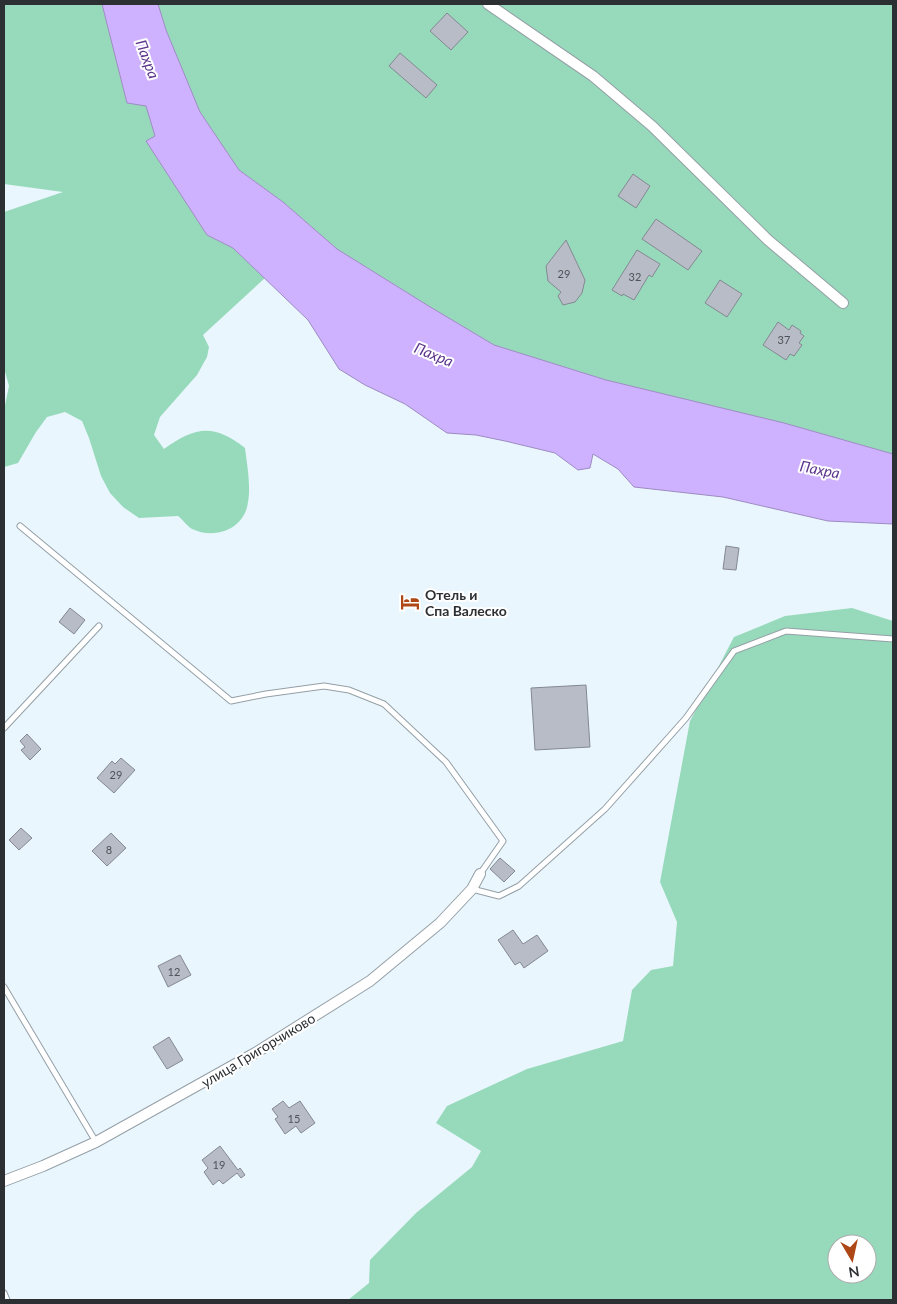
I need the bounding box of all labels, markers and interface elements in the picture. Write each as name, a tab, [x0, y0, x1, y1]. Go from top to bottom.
water label: Пахра	[132, 37, 164, 81]
house number: 29	[558, 267, 570, 280]
house number: 32	[629, 270, 641, 283]
house number: 37	[778, 333, 790, 346]
water label: Пахра	[412, 338, 456, 370]
water label: Пахра	[799, 456, 842, 482]
place label: Отель и Спа Валеско	[425, 586, 507, 619]
hotel icon: Отель и Спа Валеско	[399, 591, 421, 613]
house number: 29	[110, 768, 122, 781]
house number: 8	[106, 843, 112, 856]
house number: 12	[168, 965, 180, 978]
street label: улица Григорчиково	[198, 1009, 318, 1091]
house number: 15	[288, 1112, 300, 1125]
house number: 19	[213, 1158, 225, 1171]
north arrow	[827, 1234, 877, 1284]
text: N	[847, 1263, 861, 1282]

